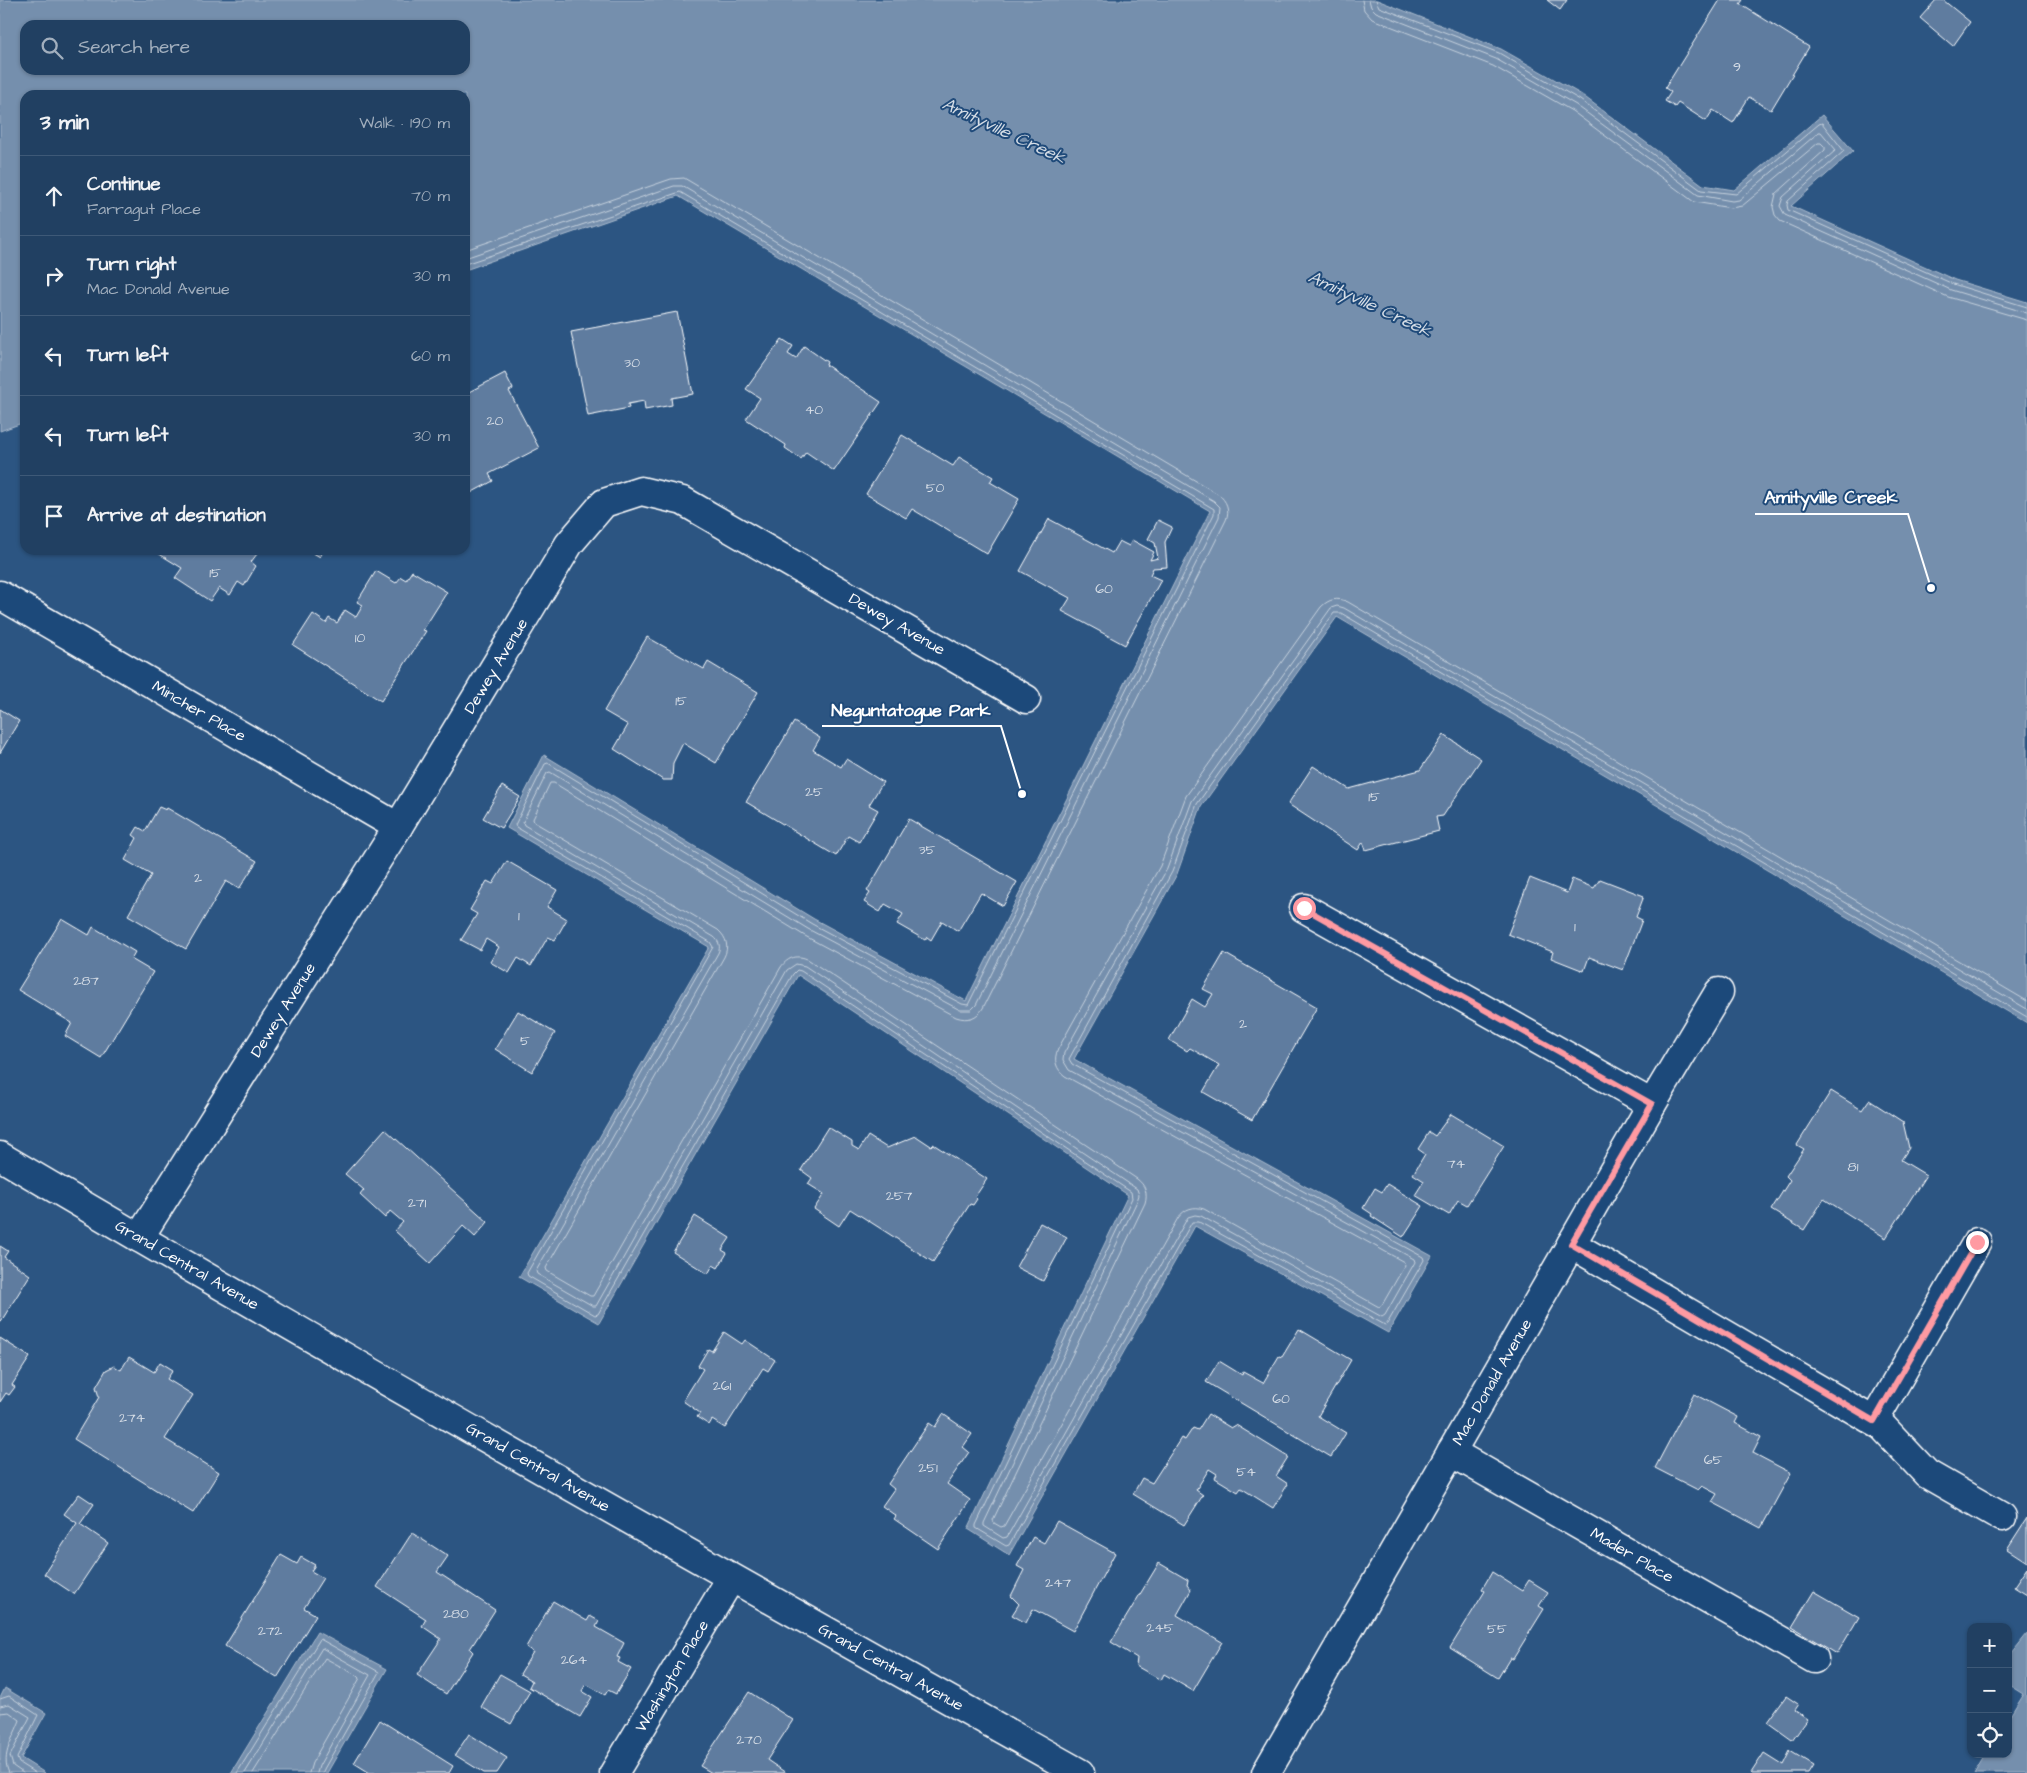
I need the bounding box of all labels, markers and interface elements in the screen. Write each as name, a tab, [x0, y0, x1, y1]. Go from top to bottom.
search box	[20, 20, 470, 75]
icon: search	[38, 34, 66, 62]
text: Search here	[78, 34, 190, 61]
house number: 9	[1733, 57, 1741, 77]
water label: Amityville Creek	[938, 92, 1071, 172]
text: 3 min	[40, 108, 89, 137]
text: Walk · 190 m	[359, 112, 450, 134]
text: Continue	[87, 171, 161, 198]
icon: ahead	[40, 182, 68, 210]
text: 70 m	[411, 185, 450, 207]
text: Farragut Place	[87, 198, 201, 220]
text: Turn right	[87, 251, 176, 278]
icon: right	[40, 262, 68, 290]
text: 30 m	[413, 265, 450, 287]
water label: Amityville Creek	[1304, 265, 1437, 345]
text: Mac Donald Avenue	[87, 278, 230, 300]
icon: left	[40, 342, 68, 370]
text: Turn left	[87, 342, 168, 369]
text: 60 m	[411, 345, 450, 367]
house number: 30	[624, 353, 640, 373]
house number: 40	[805, 400, 823, 420]
house number: 20	[487, 411, 504, 431]
icon: left	[40, 422, 68, 450]
text: Turn left	[87, 422, 168, 449]
text: 30 m	[413, 425, 450, 447]
house number: 50	[926, 478, 945, 498]
callout: Amityville Creek	[1755, 481, 1908, 514]
text: Amityville Creek	[1764, 485, 1899, 511]
icon: arrive	[40, 502, 68, 530]
text: Arrive at destination	[87, 502, 266, 529]
house number: 15	[209, 563, 221, 583]
house number: 60	[1095, 579, 1113, 599]
street label: Dewey Avenue	[844, 588, 949, 662]
street label: Dewey Avenue	[459, 614, 534, 718]
house number: 10	[355, 628, 365, 648]
street label: Mincher Place	[148, 675, 250, 747]
house number: 15	[675, 691, 687, 711]
callout: Neguntatogue Park	[822, 693, 1001, 726]
text: Neguntatogue Park	[831, 698, 992, 724]
house number: 25	[805, 782, 823, 802]
house number: 15	[1368, 787, 1380, 807]
house number: 35	[918, 840, 936, 860]
house number: 2	[194, 868, 202, 888]
route start	[1293, 897, 1316, 920]
house number: 1	[518, 906, 520, 926]
house number: 1	[1574, 917, 1576, 937]
street label: Dewey Avenue	[245, 958, 322, 1062]
house number: 287	[73, 971, 99, 991]
house number: 2	[1239, 1014, 1247, 1034]
house number: 5	[520, 1031, 530, 1051]
house number: 74	[1447, 1154, 1466, 1174]
house number: 81	[1848, 1157, 1859, 1177]
house number: 257	[886, 1186, 913, 1206]
house number: 271	[408, 1193, 426, 1213]
street label: Grand Central Avenue	[111, 1215, 263, 1315]
route end	[1966, 1231, 1989, 1254]
street label: Mac Donald Avenue	[1447, 1314, 1537, 1449]
house number: 261	[713, 1376, 731, 1396]
house number: 60	[1272, 1389, 1290, 1409]
house number: 274	[119, 1408, 146, 1428]
street label: Grand Central Avenue	[462, 1417, 614, 1517]
house number: 65	[1704, 1450, 1722, 1470]
house number: 251	[918, 1458, 938, 1478]
house number: 54	[1236, 1462, 1256, 1482]
street label: Mader Place	[1586, 1522, 1678, 1588]
house number: 247	[1045, 1573, 1071, 1593]
house number: 280	[443, 1604, 469, 1624]
street label: Washington Place	[630, 1615, 715, 1737]
street label: Grand Central Avenue	[814, 1618, 968, 1716]
house number: 245	[1146, 1618, 1174, 1638]
house number: 55	[1487, 1619, 1507, 1639]
house number: 272	[258, 1621, 282, 1641]
map controls	[1967, 1623, 2012, 1758]
button: +	[1967, 1623, 2012, 1668]
house number: 264	[561, 1650, 588, 1670]
button: −	[1967, 1668, 2012, 1713]
button: locate	[1967, 1713, 2012, 1758]
house number: 270	[736, 1730, 762, 1750]

